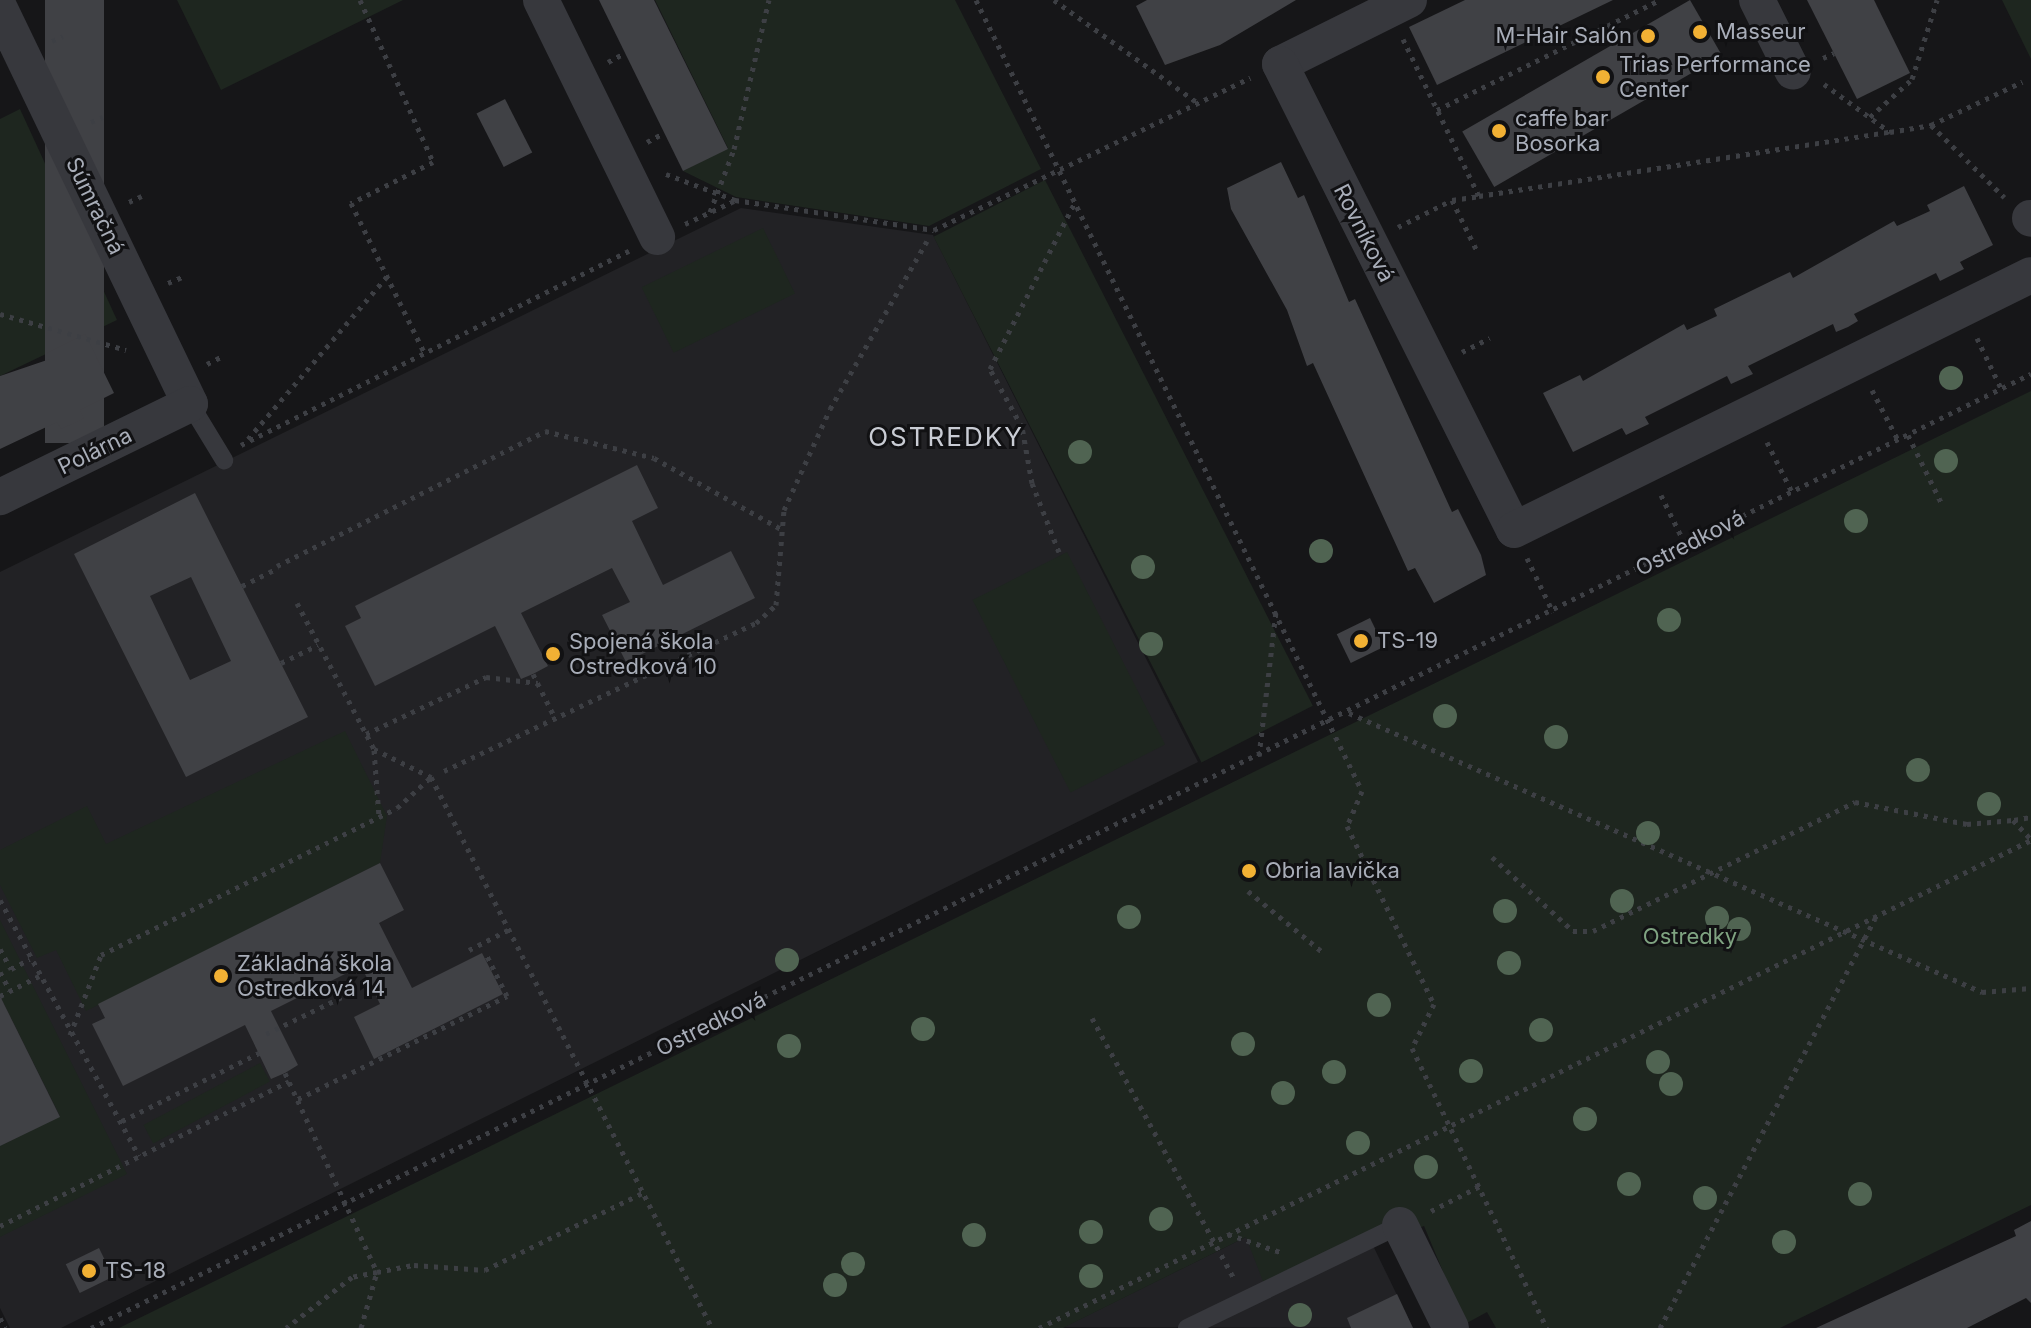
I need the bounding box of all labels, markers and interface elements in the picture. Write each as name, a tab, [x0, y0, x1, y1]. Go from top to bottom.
place label: Masseur	[1716, 19, 1806, 45]
place label: M-Hair Salón	[1496, 23, 1632, 49]
marker: Masseur	[1691, 23, 1709, 41]
marker: M-Hair Salón	[1639, 27, 1657, 45]
place label: Trias Performance Center	[1619, 51, 1811, 102]
marker: Trias Performance Center	[1594, 68, 1612, 86]
place label: caffe bar Bosorka	[1515, 105, 1608, 156]
marker: caffe bar Bosorka	[1490, 122, 1508, 140]
street label: Súmračná	[60, 153, 130, 259]
street label: Rovníková	[1328, 180, 1400, 286]
district label: OSTREDKY	[868, 421, 1024, 453]
street label: Polárna	[54, 422, 136, 480]
street label: Ostredková	[1631, 504, 1749, 582]
place label: Spojená škola Ostredková 10	[569, 628, 717, 680]
place label: TS-19	[1377, 628, 1438, 654]
marker: TS-19	[1352, 632, 1370, 650]
marker: Spojená škola Ostredková 10	[544, 645, 562, 663]
place label: Obria lavička	[1265, 858, 1400, 884]
marker: Obria lavička	[1240, 862, 1258, 880]
park label: Ostredky	[1643, 924, 1737, 950]
place label: Základná škola Ostredková 14	[237, 950, 392, 1002]
marker: Základná škola Ostredková 14	[212, 967, 230, 985]
street label: Ostredková	[652, 986, 770, 1062]
place label: TS-18	[105, 1258, 166, 1284]
marker: TS-18	[80, 1262, 98, 1280]

